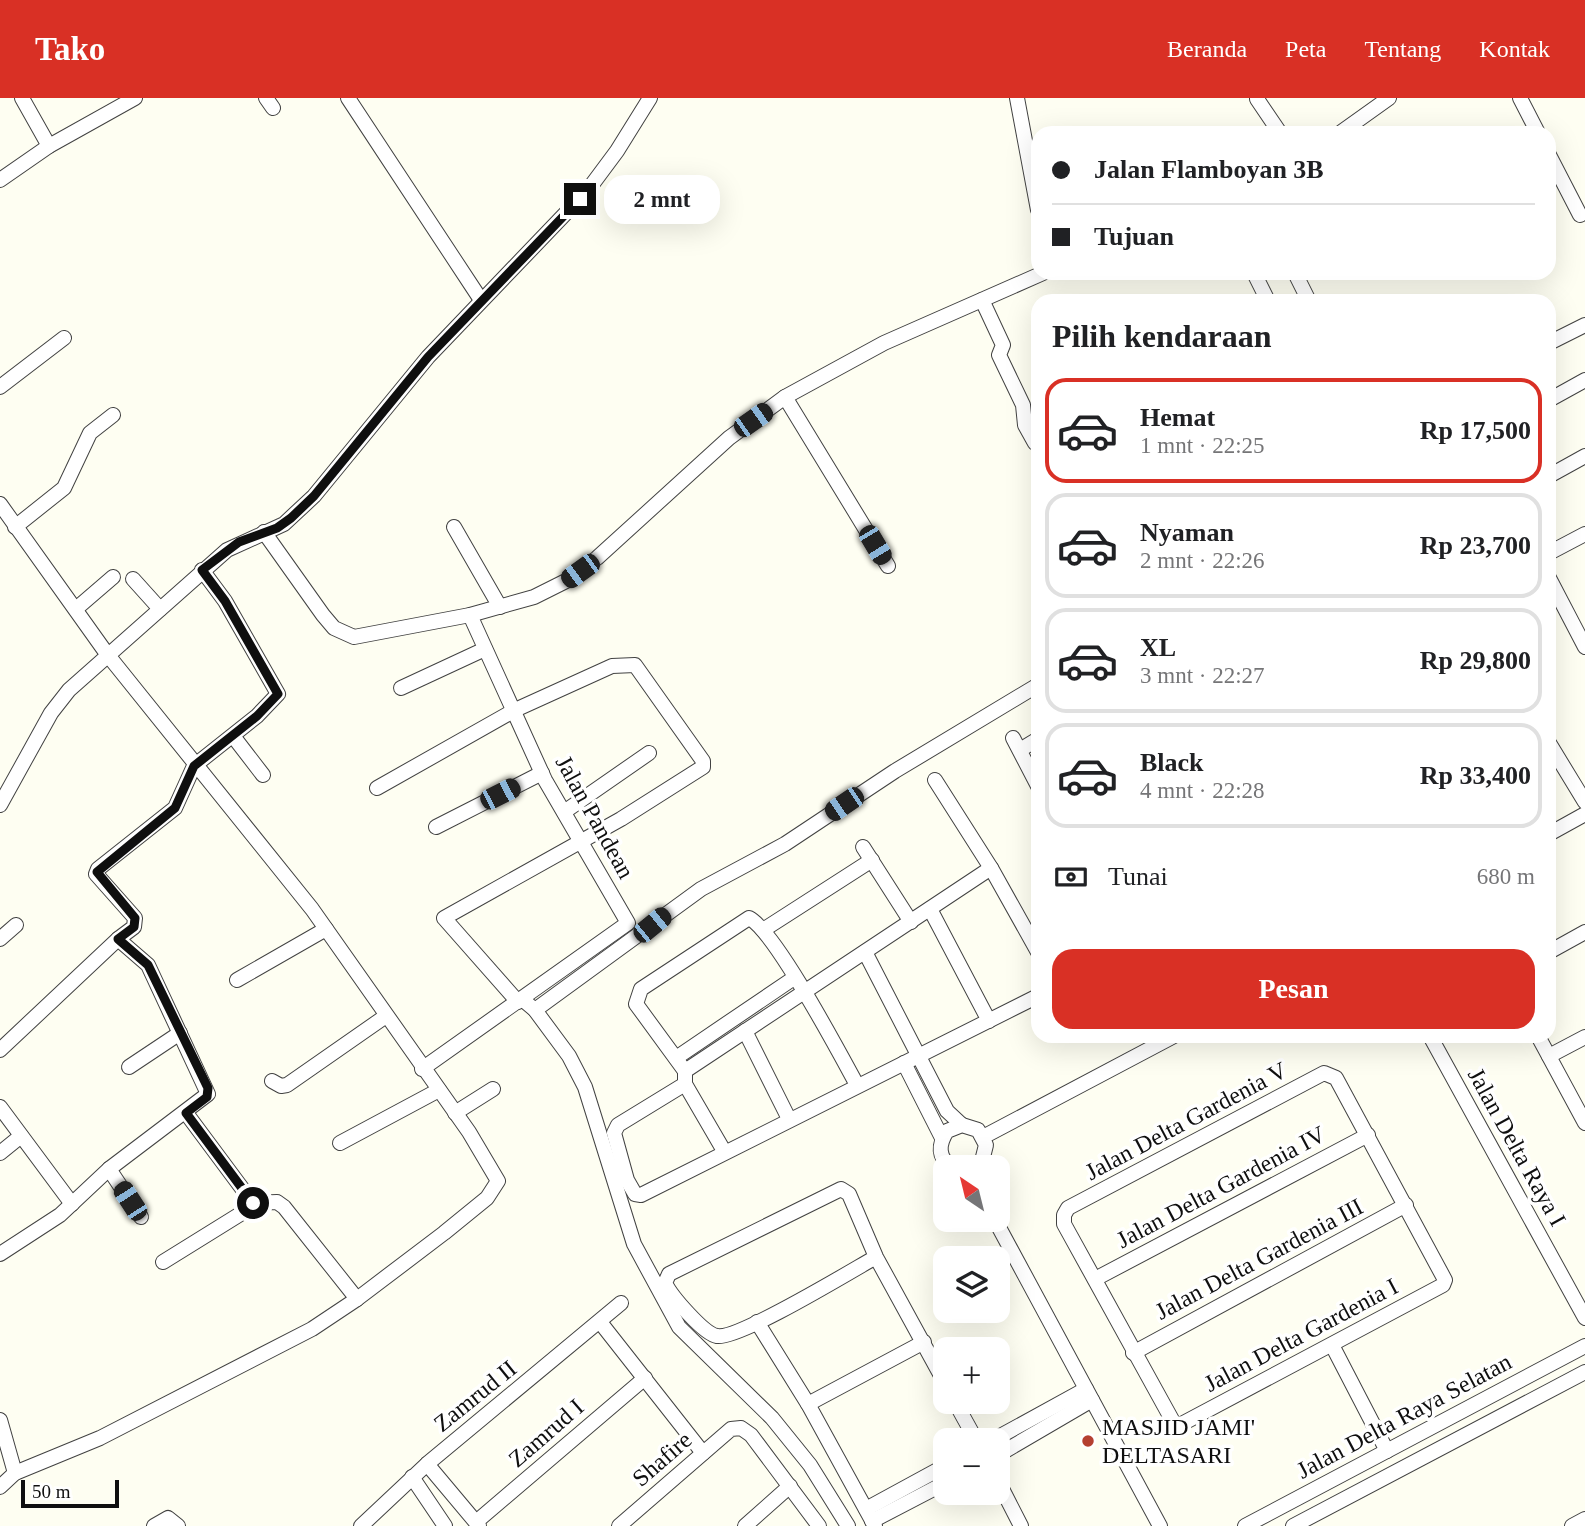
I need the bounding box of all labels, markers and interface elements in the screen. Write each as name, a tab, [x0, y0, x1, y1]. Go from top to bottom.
text: Tako	[35, 31, 105, 67]
text: Beranda	[1167, 36, 1247, 62]
text: Peta	[1285, 36, 1326, 62]
text: Tentang	[1364, 36, 1441, 62]
text: Kontak	[1479, 36, 1550, 62]
text: Jalan Flamboyan 3B	[1094, 155, 1324, 184]
callout: 2 mnt	[604, 174, 720, 224]
route end	[564, 183, 596, 215]
text: 2 mnt	[634, 187, 690, 212]
text: Tujuan	[1094, 222, 1174, 251]
text: Pilih kendaraan	[1052, 318, 1272, 354]
car	[730, 399, 777, 441]
icon: car	[1056, 399, 1119, 462]
text: Hemat	[1140, 403, 1215, 432]
text: Rp 17,500	[1420, 416, 1531, 445]
text: 1 mnt · 22:25	[1140, 433, 1265, 458]
icon: car	[1056, 514, 1119, 577]
text: Nyaman	[1140, 518, 1234, 547]
car	[856, 522, 895, 568]
text: Rp 23,700	[1420, 531, 1531, 560]
text: 2 mnt · 22:26	[1140, 548, 1265, 573]
car	[557, 550, 604, 592]
icon: car	[1056, 629, 1119, 692]
text: XL	[1140, 633, 1176, 662]
text: Rp 29,800	[1420, 646, 1531, 675]
text: 3 mnt · 22:27	[1140, 663, 1265, 688]
icon: car	[1056, 744, 1119, 807]
text: Black	[1140, 748, 1204, 777]
street label: Jalan Pandean	[551, 751, 639, 883]
text: Rp 33,400	[1420, 761, 1531, 790]
car	[477, 775, 524, 813]
text: 4 mnt · 22:28	[1140, 778, 1265, 803]
car	[821, 784, 868, 824]
icon: cash	[1052, 858, 1090, 896]
text: Tunai	[1108, 862, 1168, 891]
text: 680 m	[1477, 864, 1535, 889]
car	[630, 904, 675, 946]
button: Pesan	[1052, 949, 1535, 1029]
street label: Jalan Delta Gardenia V	[1081, 1057, 1292, 1185]
street label: Jalan Delta Raya I	[1463, 1063, 1571, 1231]
street label: Jalan Delta Gardenia IV	[1112, 1121, 1330, 1253]
north arrow	[933, 1155, 1010, 1232]
map controls	[933, 1155, 1010, 1505]
car	[110, 1178, 151, 1224]
route start	[237, 1187, 269, 1219]
street label: Jalan Delta Gardenia III	[1151, 1193, 1367, 1325]
button: layers	[933, 1246, 1010, 1323]
street label: Jalan Delta Gardenia I	[1200, 1273, 1402, 1397]
button: +	[933, 1337, 1010, 1414]
street label: Jalan Delta Raya Selatan	[1292, 1348, 1516, 1484]
street label: Zamrud II	[429, 1355, 521, 1437]
street label: Zamrud I	[504, 1394, 588, 1472]
place label: MASJID JAMI' DELTASARI	[1102, 1414, 1255, 1468]
street label: Shafire	[627, 1426, 697, 1492]
button: −	[933, 1428, 1010, 1505]
marker: MASJID JAMI' DELTASARI	[1080, 1433, 1096, 1449]
scale bar	[21, 1477, 119, 1509]
text: 50 m	[32, 1481, 71, 1502]

